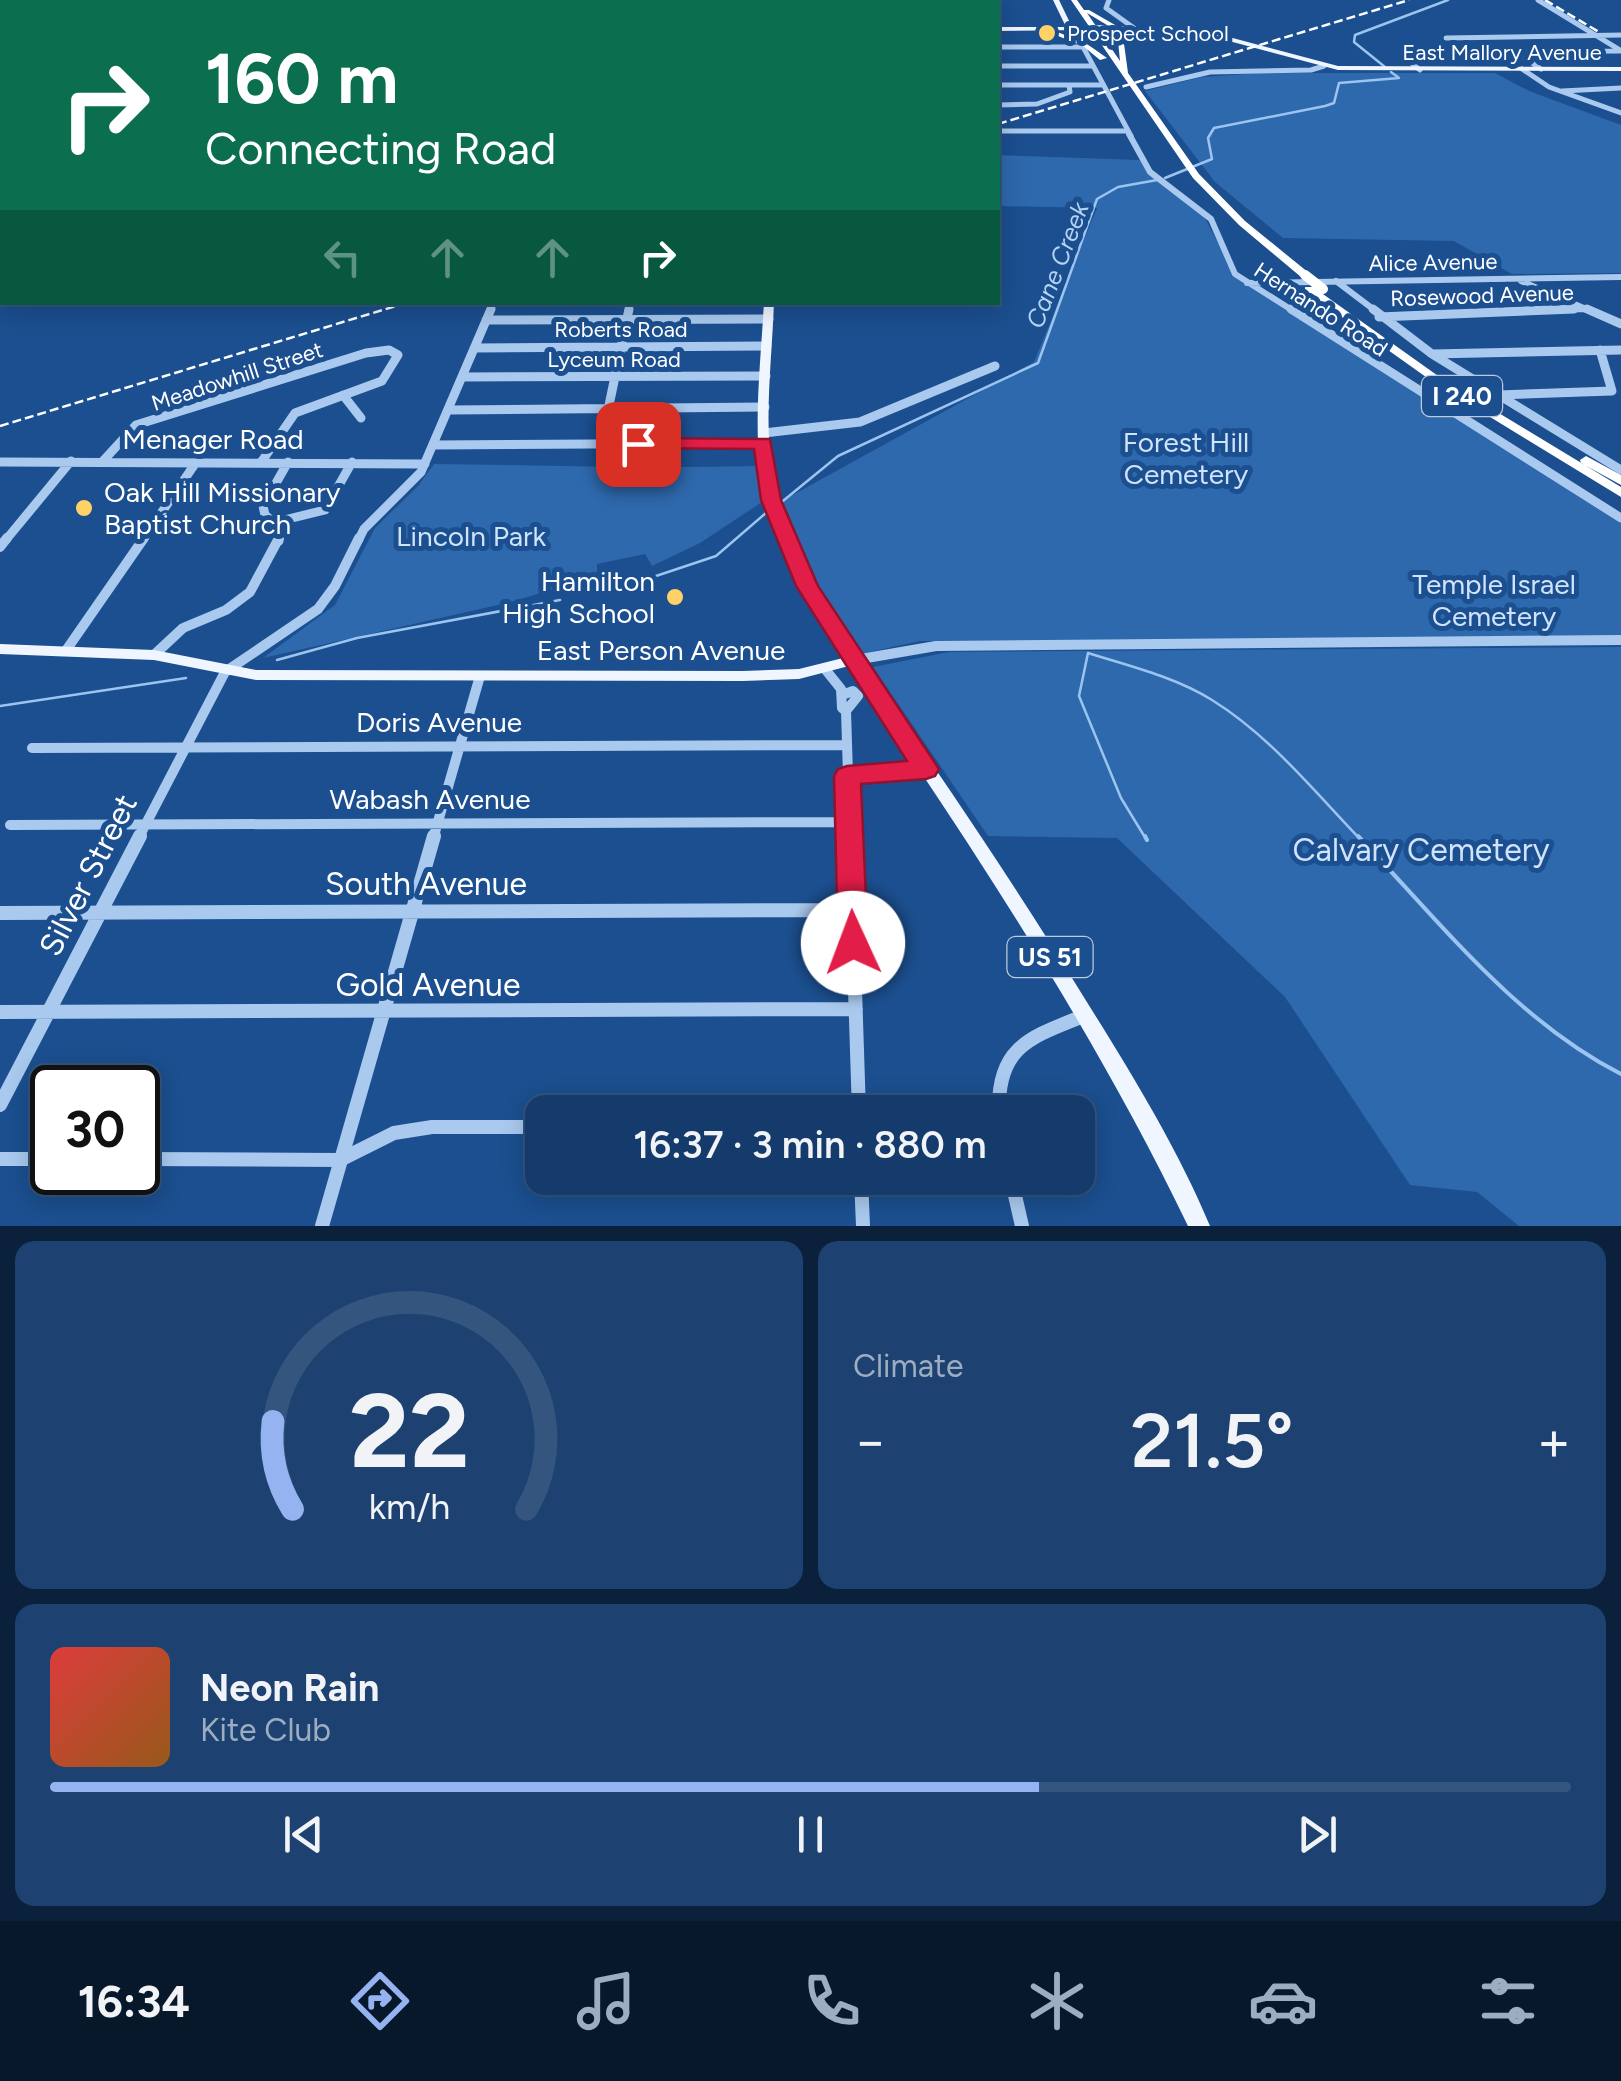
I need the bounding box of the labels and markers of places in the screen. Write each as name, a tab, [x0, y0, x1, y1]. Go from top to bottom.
place label: Prospect School	[1067, 20, 1229, 47]
marker: Prospect School	[1036, 22, 1058, 44]
pin	[596, 402, 681, 487]
place label: Oak Hill Missionary Baptist Church	[104, 475, 341, 541]
marker: Oak Hill Missionary Baptist Church	[73, 497, 95, 519]
place label: Hamilton High School	[502, 564, 655, 630]
marker: Hamilton High School	[664, 586, 686, 608]

